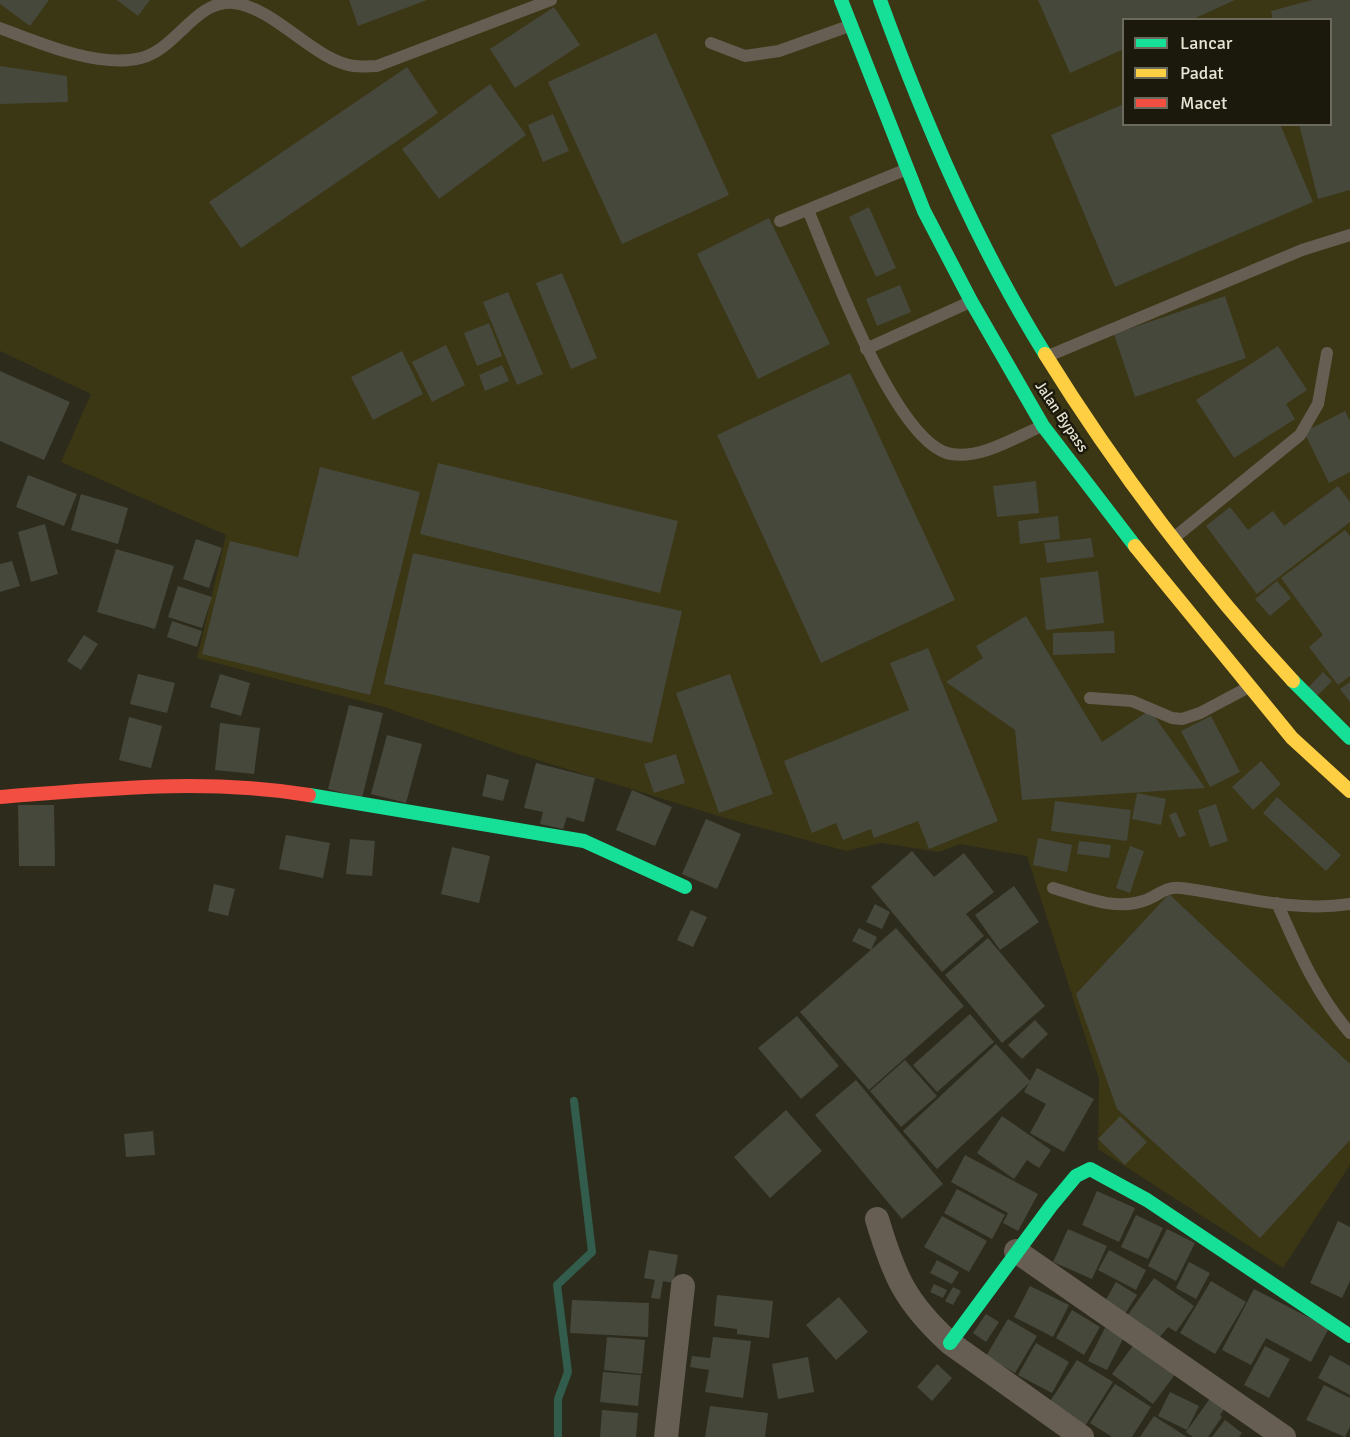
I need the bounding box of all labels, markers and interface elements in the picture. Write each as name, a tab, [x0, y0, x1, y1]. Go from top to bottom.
legend	[1122, 18, 1332, 126]
text: Lancar	[1180, 32, 1232, 54]
text: Padat	[1180, 62, 1224, 84]
text: Macet	[1180, 92, 1227, 114]
street label: Jalan Bypass	[1031, 378, 1091, 456]

